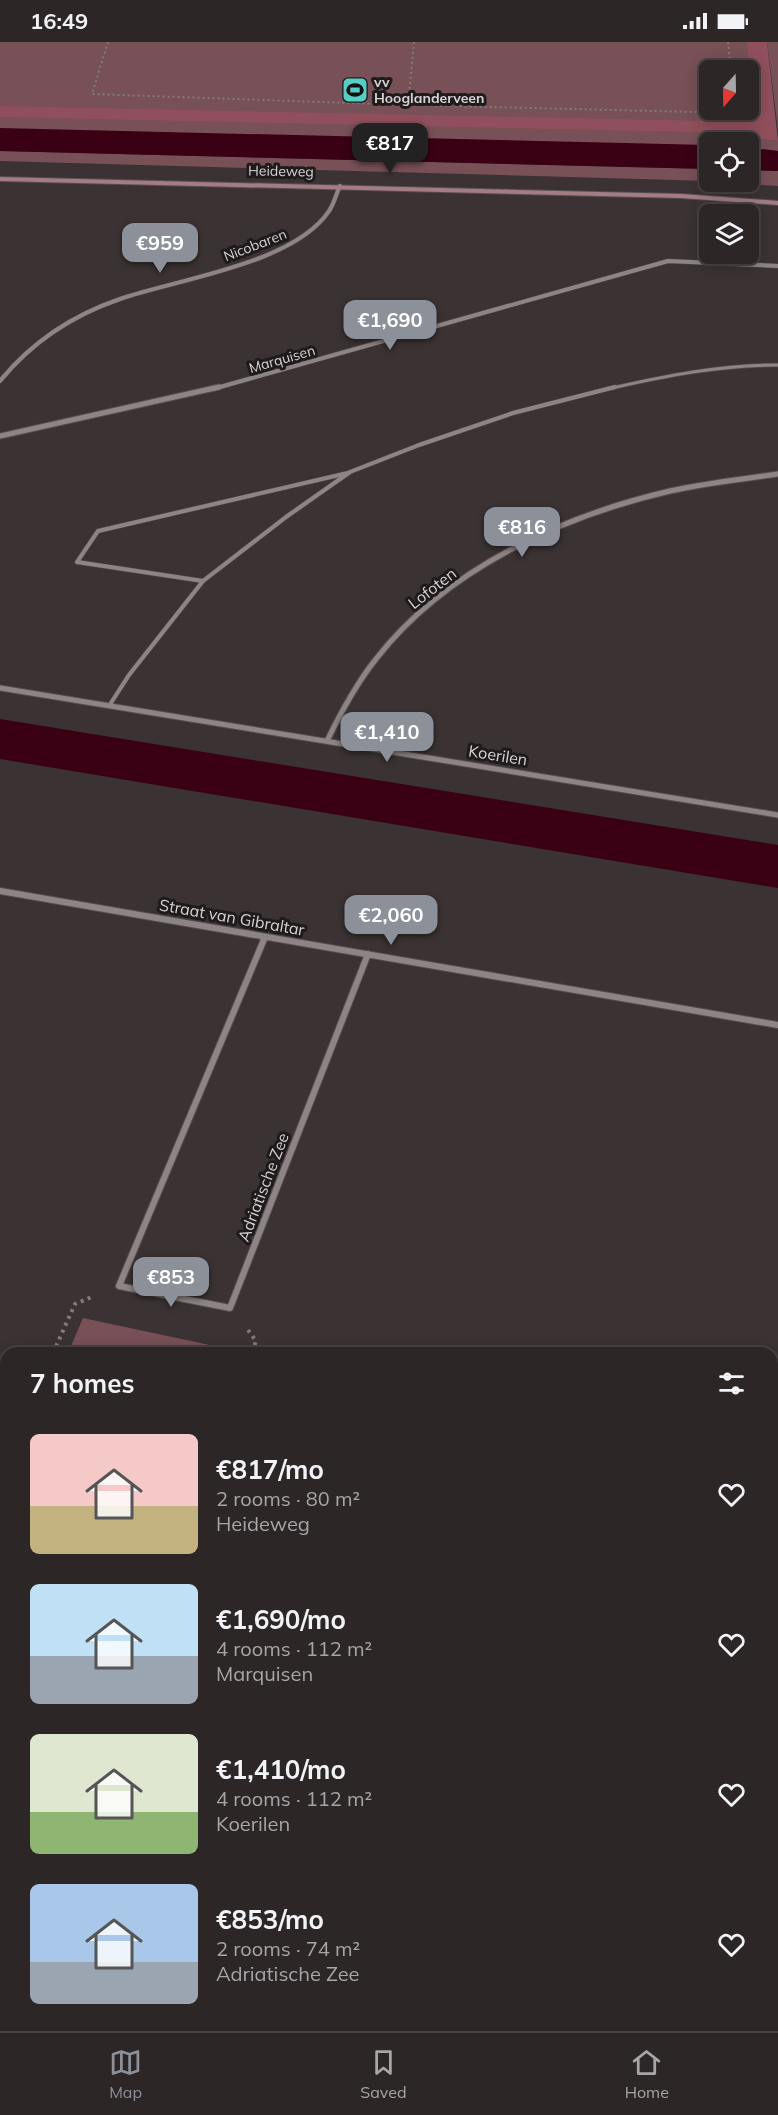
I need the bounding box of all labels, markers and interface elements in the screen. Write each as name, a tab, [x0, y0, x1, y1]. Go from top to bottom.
text: 16:49	[30, 7, 88, 35]
north arrow	[699, 60, 759, 120]
map controls	[699, 60, 759, 264]
place label: vv Hooglanderveen	[373, 73, 484, 107]
sports icon: vv Hooglanderveen	[340, 75, 370, 105]
pin: €817	[354, 123, 426, 174]
text: €817	[366, 130, 414, 155]
button: locate	[699, 132, 759, 192]
street label: Heideweg	[248, 161, 314, 181]
button: layers	[699, 204, 759, 264]
pin: €959	[124, 223, 196, 274]
street label: Nicobaren	[221, 225, 289, 265]
text: €959	[136, 230, 184, 255]
pin: €1,690	[341, 300, 439, 351]
text: €1,690	[358, 307, 422, 332]
street label: Marquisen	[247, 341, 317, 377]
pin: €816	[486, 507, 558, 558]
text: €816	[498, 514, 546, 539]
street label: Lofoten	[404, 563, 460, 613]
pin: €1,410	[338, 712, 436, 763]
text: €1,410	[355, 719, 419, 744]
street label: Koerilen	[467, 740, 529, 770]
street label: Straat van Gibraltar	[158, 894, 306, 940]
pin: €2,060	[342, 895, 440, 946]
text: €2,060	[359, 902, 423, 927]
street label: Adriatische Zee	[233, 1130, 293, 1244]
pin: €853	[135, 1257, 207, 1308]
text: €853	[147, 1264, 195, 1289]
text: 7 homes	[30, 1367, 134, 1400]
icon: filters	[715, 1367, 748, 1400]
text: €817/mo	[216, 1453, 324, 1486]
icon: home	[78, 1458, 150, 1530]
icon: heart	[715, 1478, 748, 1511]
text: 2 rooms · 80 m²	[216, 1486, 360, 1511]
text: Heideweg	[216, 1511, 310, 1536]
text: €1,690/mo	[216, 1603, 346, 1636]
icon: home	[78, 1608, 150, 1680]
icon: heart	[715, 1628, 748, 1661]
text: 4 rooms · 112 m²	[216, 1636, 372, 1661]
text: Marquisen	[216, 1661, 313, 1686]
text: €1,410/mo	[216, 1753, 346, 1786]
icon: home	[78, 1758, 150, 1830]
icon: heart	[715, 1778, 748, 1811]
text: 4 rooms · 112 m²	[216, 1786, 372, 1811]
text: Koerilen	[216, 1811, 290, 1836]
text: €853/mo	[216, 1903, 324, 1936]
icon: home	[78, 1908, 150, 1980]
icon: heart	[715, 1928, 748, 1961]
text: 2 rooms · 74 m²	[216, 1936, 360, 1961]
text: Adriatische Zee	[216, 1961, 359, 1986]
tab: Map	[109, 2046, 142, 2102]
tab: Saved	[360, 2046, 407, 2102]
tab: Home	[625, 2046, 669, 2102]

